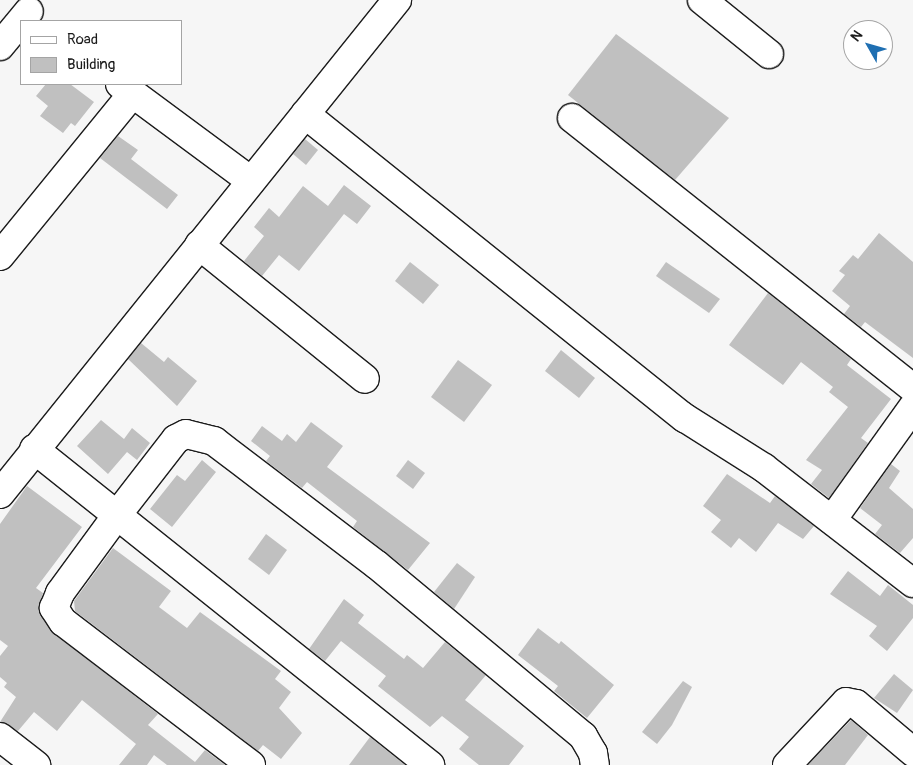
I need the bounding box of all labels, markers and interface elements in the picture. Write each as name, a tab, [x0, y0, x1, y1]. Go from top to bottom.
legend	[20, 20, 182, 85]
north arrow	[843, 20, 893, 70]
text: N	[847, 27, 866, 45]
text: Road	[67, 30, 98, 49]
text: Building	[67, 55, 115, 74]

